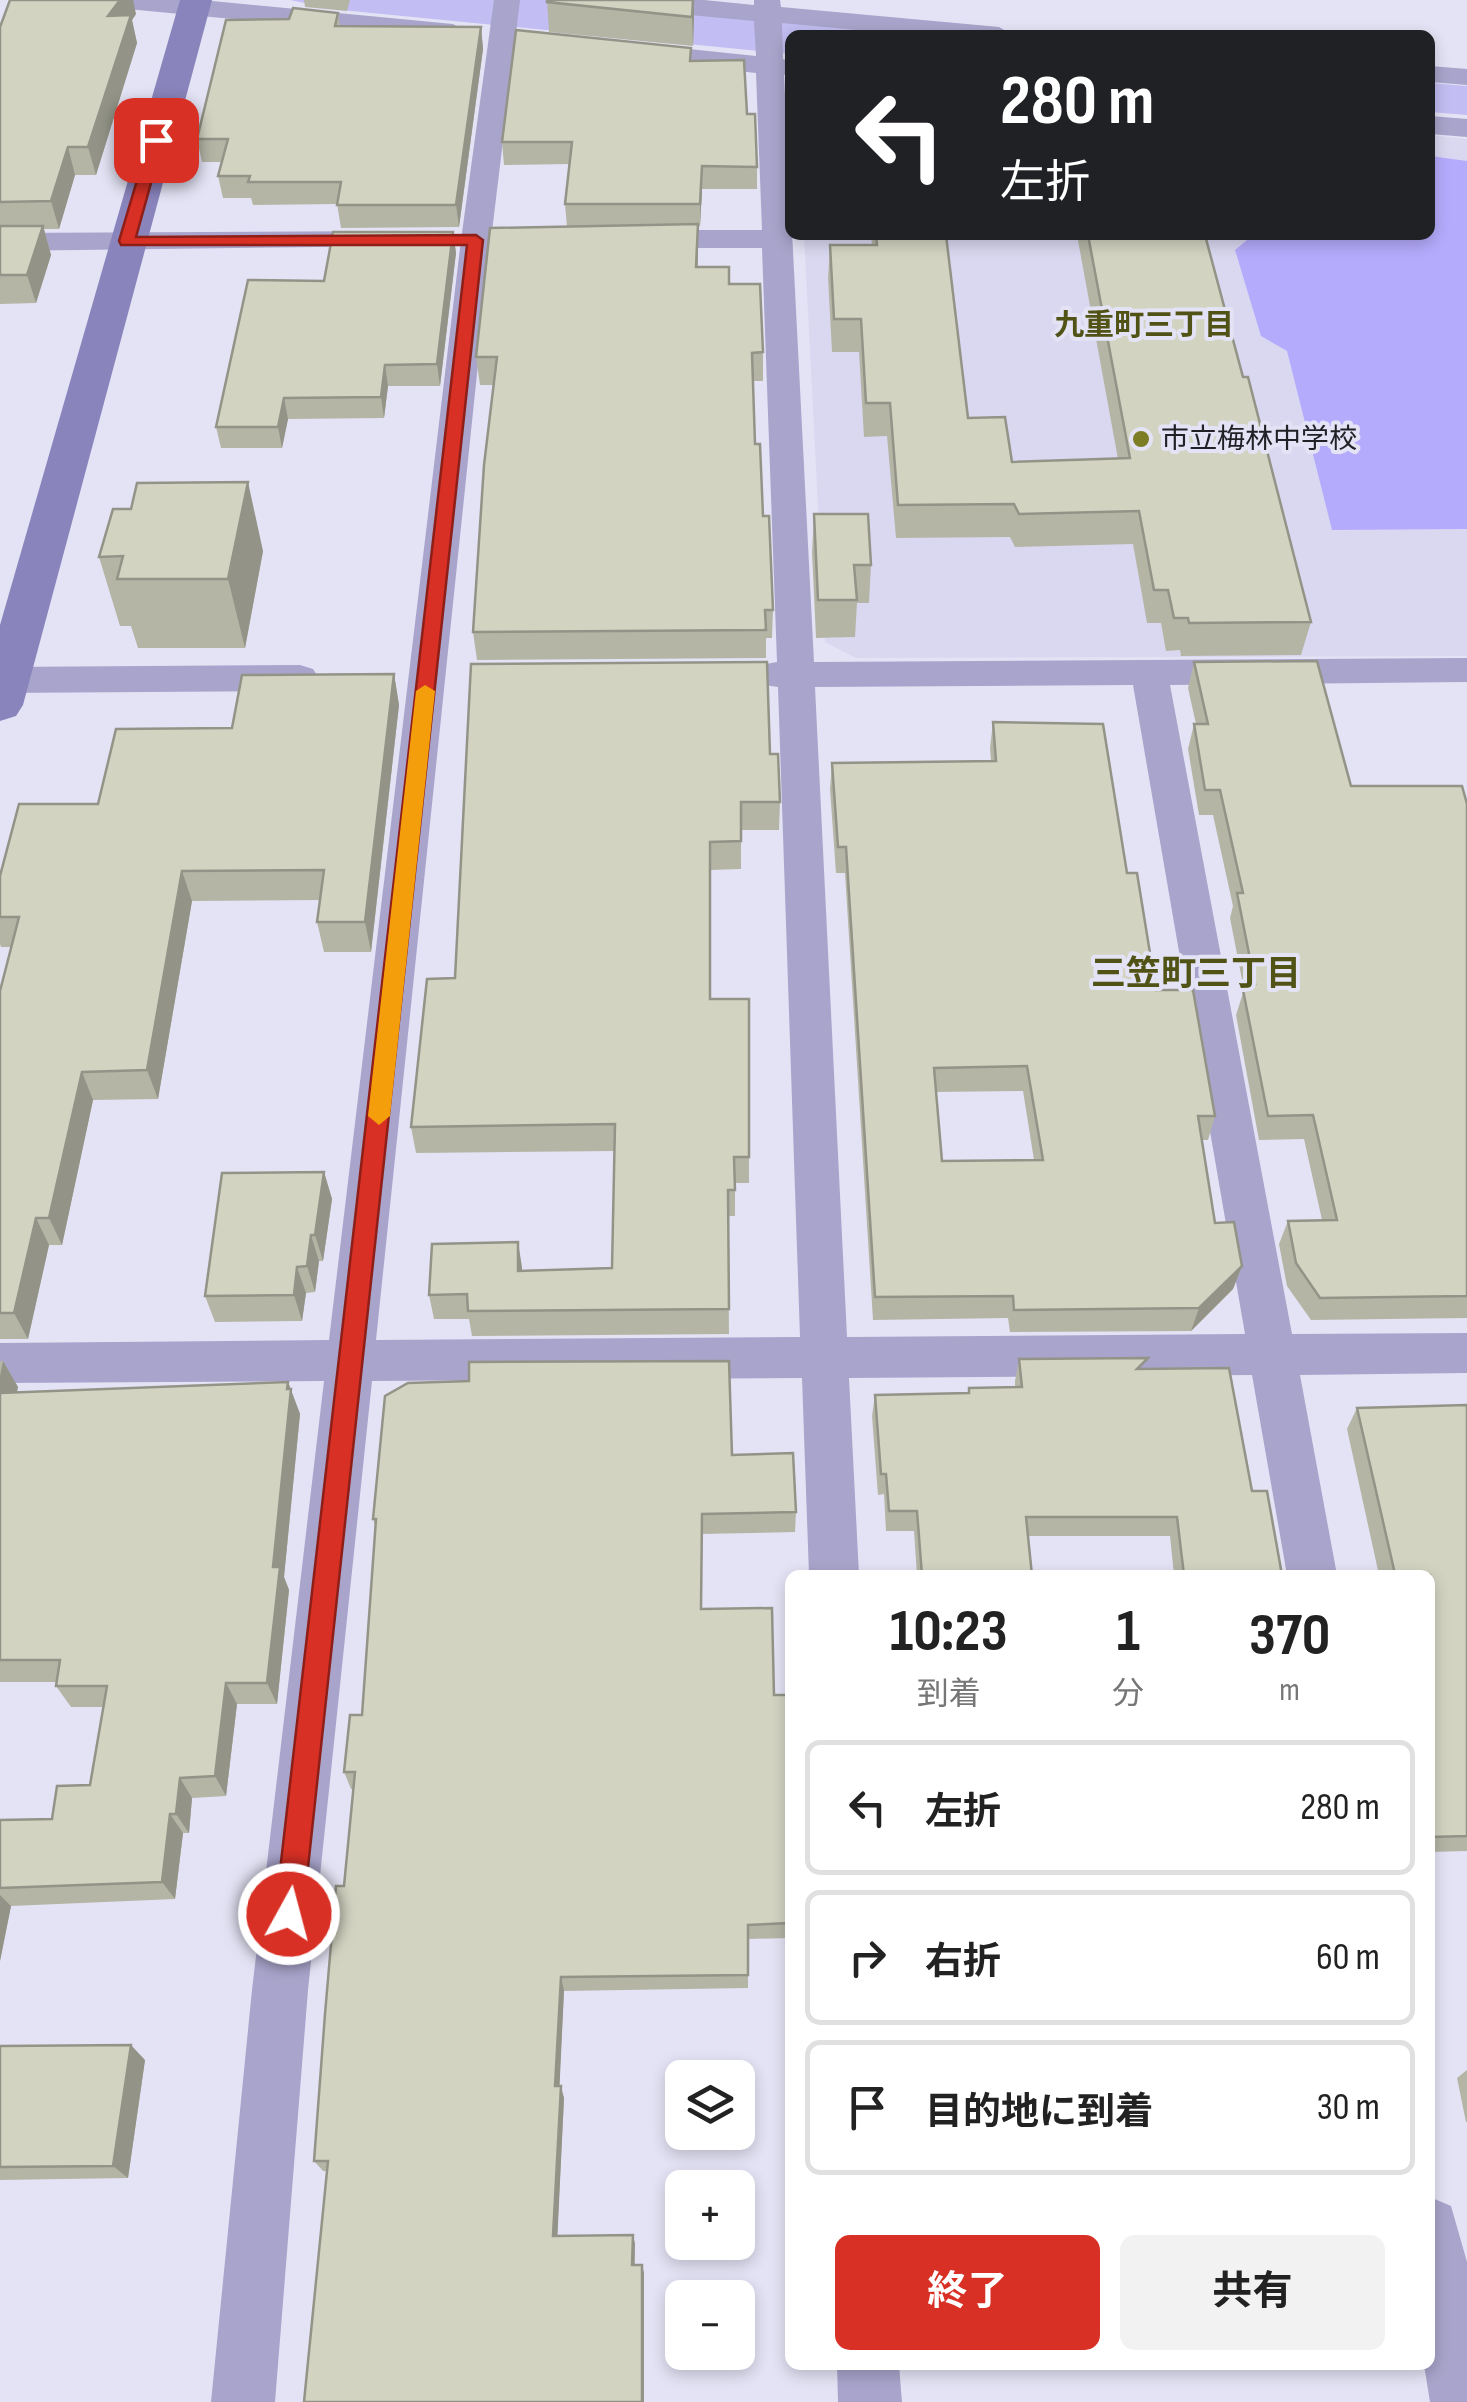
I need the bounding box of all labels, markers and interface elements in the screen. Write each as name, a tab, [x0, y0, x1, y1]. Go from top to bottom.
text: 280 m	[1000, 60, 1154, 144]
icon: left	[835, 70, 965, 200]
pin	[114, 98, 199, 183]
icon: arrive	[129, 113, 184, 168]
text: 左折	[1000, 156, 1090, 211]
district label: 九重町三丁目	[1054, 308, 1234, 344]
place label: 市立梅林中学校	[1161, 423, 1357, 456]
marker: 市立梅林中学校	[1130, 428, 1152, 450]
district label: 三笠町三丁目	[1091, 953, 1301, 996]
text: 10:23	[890, 1596, 1008, 1668]
text: 1	[1117, 1596, 1140, 1668]
text: 370	[1249, 1600, 1330, 1672]
text: m	[1279, 1671, 1300, 1710]
text: 到着	[917, 1675, 981, 1714]
text: 分	[1112, 1675, 1144, 1714]
icon: left	[840, 1780, 895, 1835]
text: 280 m	[1300, 1785, 1380, 1830]
text: 左折	[925, 1790, 1001, 1835]
position arrow	[237, 1862, 341, 1966]
icon: right	[840, 1930, 895, 1985]
text: 60 m	[1316, 1935, 1380, 1980]
text: 右折	[925, 1940, 1001, 1985]
map controls	[665, 2060, 755, 2370]
button: layers	[665, 2060, 755, 2150]
icon: arrive	[840, 2080, 895, 2135]
text: 30 m	[1317, 2085, 1380, 2130]
text: 目的地に到着	[925, 2090, 1153, 2135]
button: +	[665, 2170, 755, 2260]
button: 終了	[835, 2235, 1100, 2350]
button: 共有	[1120, 2235, 1385, 2350]
button: −	[665, 2280, 755, 2370]

